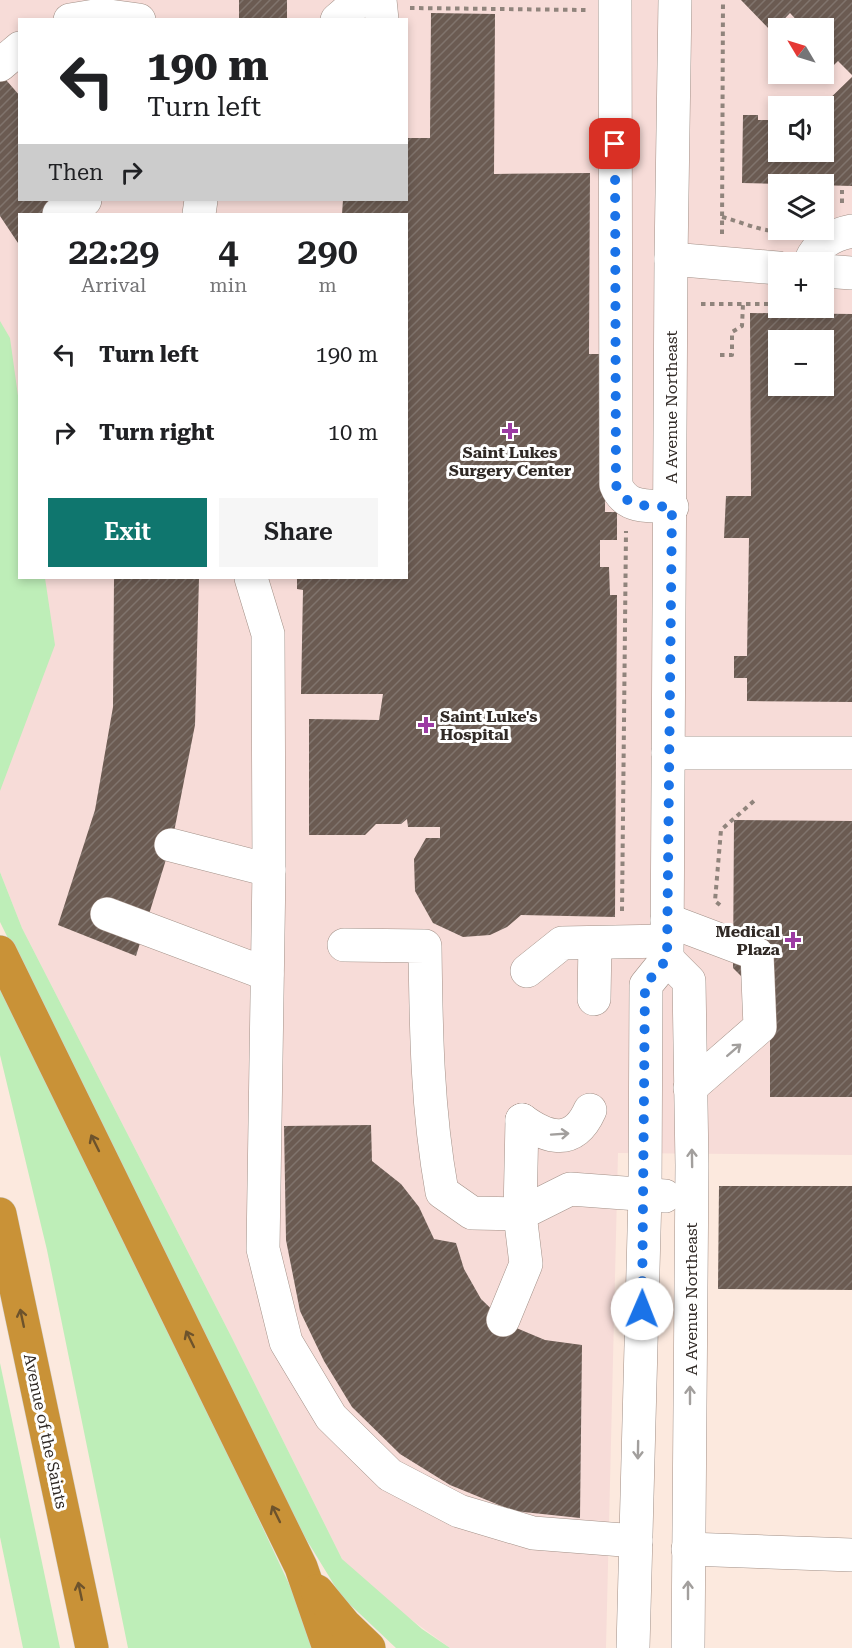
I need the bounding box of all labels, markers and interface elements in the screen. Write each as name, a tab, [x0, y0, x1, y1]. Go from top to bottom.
north arrow	[768, 18, 834, 84]
map controls	[768, 18, 834, 396]
text: 190 m	[147, 41, 269, 90]
icon: left	[48, 42, 126, 120]
text: Turn left	[147, 91, 261, 123]
button: sound	[768, 96, 834, 162]
pin	[589, 118, 640, 169]
icon: arrive	[598, 127, 631, 160]
icon: right	[115, 156, 148, 189]
text: Then	[48, 160, 103, 185]
button: layers	[768, 174, 834, 240]
text: 22:29	[68, 231, 159, 273]
text: 4	[218, 231, 238, 273]
text: 290	[297, 231, 358, 273]
button: +	[768, 252, 834, 318]
text: Arrival	[81, 273, 146, 297]
text: min	[210, 273, 247, 297]
text: m	[318, 273, 337, 297]
street label: A Avenue Northeast	[662, 330, 681, 484]
button: −	[768, 330, 834, 396]
icon: left	[48, 338, 81, 371]
text: Turn left	[99, 342, 199, 367]
text: 190 m	[315, 342, 378, 367]
icon: right	[48, 416, 81, 449]
text: Turn right	[99, 420, 214, 445]
text: 10 m	[328, 420, 378, 445]
marker: Saint Lukes Surgery Center	[501, 422, 519, 440]
place label: Saint Lukes Surgery Center	[449, 443, 571, 480]
button: Exit	[48, 498, 207, 567]
button: Share	[219, 498, 378, 567]
place label: Saint Luke's Hospital	[440, 707, 537, 744]
marker: Saint Luke's Hospital	[417, 716, 435, 734]
place label: Medical Plaza	[715, 922, 781, 959]
marker: Medical Plaza	[784, 931, 802, 949]
one-way arrow	[726, 1043, 742, 1056]
one-way arrow	[549, 1128, 569, 1139]
one-way arrow	[88, 1135, 100, 1153]
one-way arrow	[686, 1148, 697, 1168]
street label: A Avenue Northeast	[682, 1222, 701, 1376]
position arrow	[610, 1277, 674, 1341]
one-way arrow	[16, 1308, 27, 1328]
one-way arrow	[184, 1331, 195, 1349]
street label: Avenue of the Saints	[20, 1352, 71, 1511]
one-way arrow	[684, 1385, 696, 1405]
one-way arrow	[632, 1440, 644, 1460]
one-way arrow	[269, 1506, 281, 1524]
one-way arrow	[682, 1580, 694, 1600]
one-way arrow	[74, 1581, 85, 1601]

